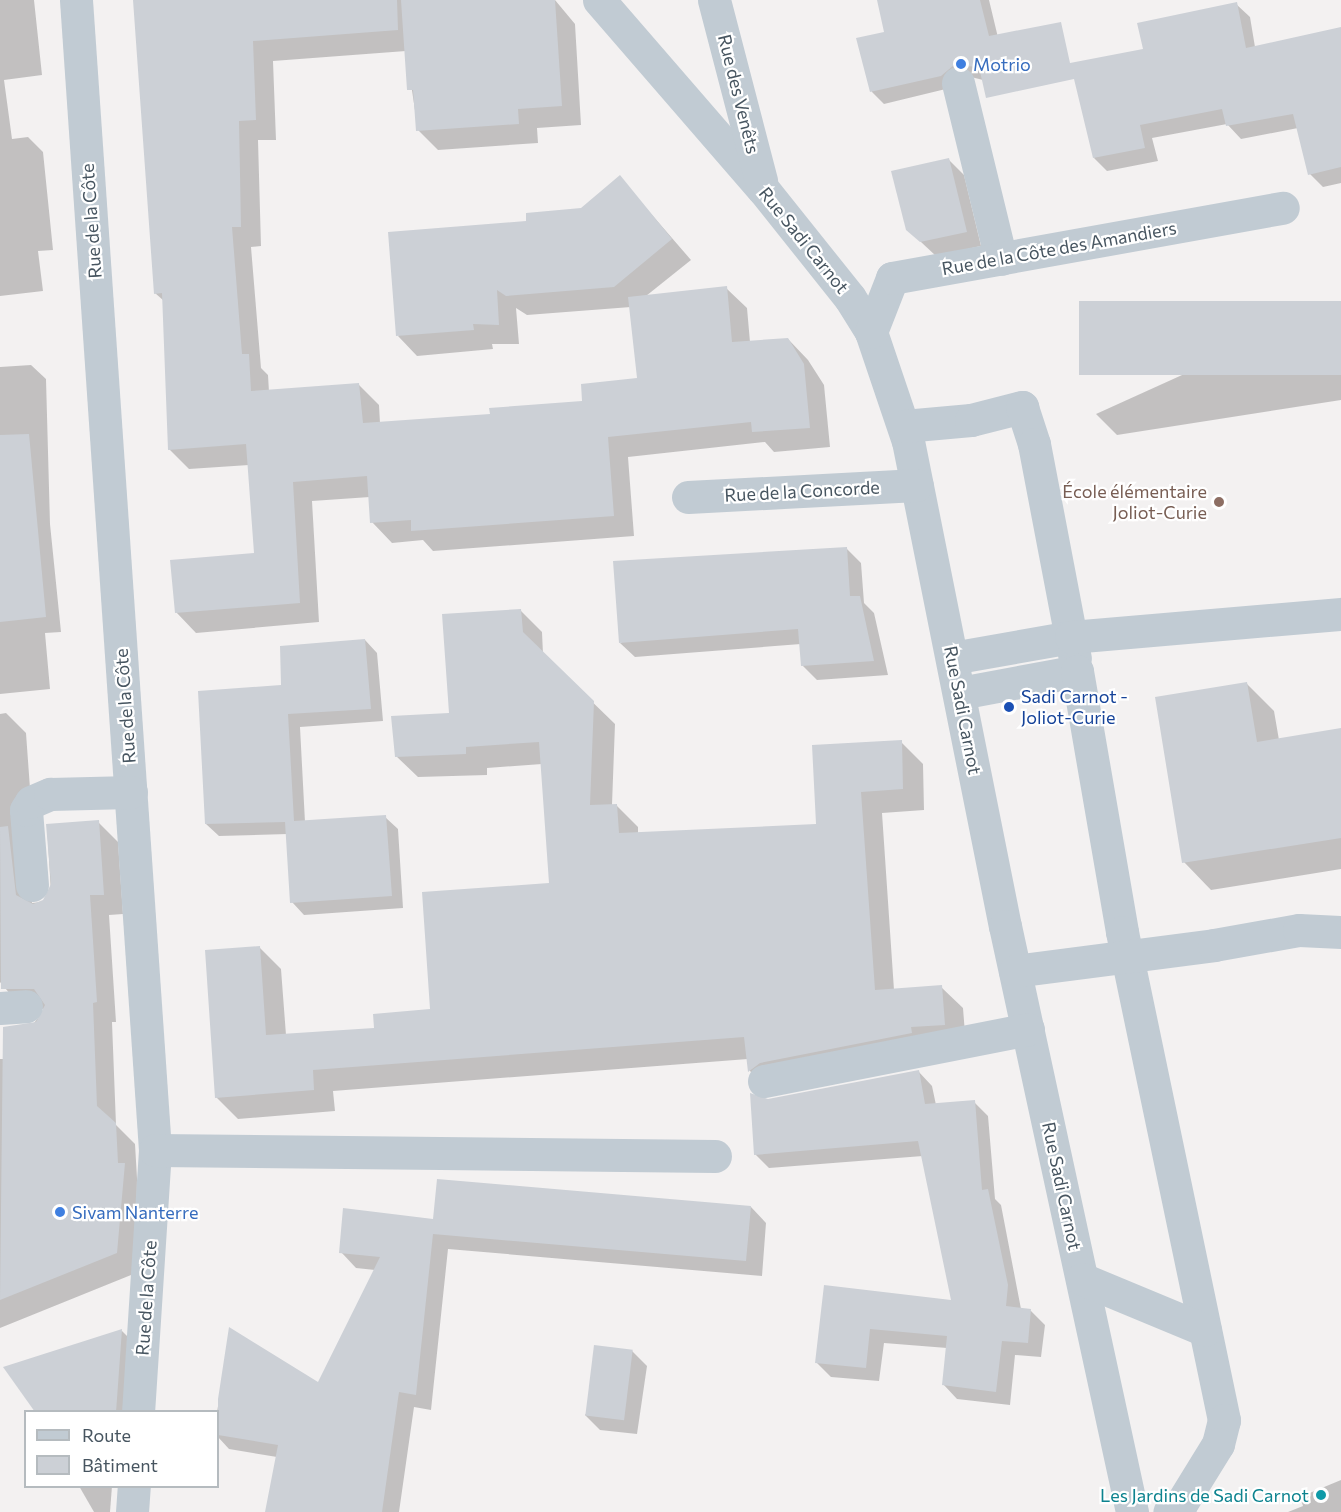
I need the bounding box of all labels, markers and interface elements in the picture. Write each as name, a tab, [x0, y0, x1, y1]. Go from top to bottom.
street label: Rue des Venêts	[714, 32, 764, 156]
place label: Motrio	[973, 53, 1031, 75]
marker: Motrio	[954, 57, 968, 71]
street label: Rue de la Côte	[76, 163, 106, 279]
street label: Rue Sadi Carnot	[754, 182, 854, 298]
street label: Rue de la Côte des Amandiers	[940, 217, 1178, 279]
street label: Rue de la Concorde	[724, 476, 880, 506]
place label: École élémentaire Joliot-Curie	[1062, 481, 1207, 524]
marker: École élémentaire Joliot-Curie	[1212, 495, 1226, 509]
street label: Rue Sadi Carnot	[940, 644, 986, 776]
street label: Rue de la Côte	[110, 648, 140, 764]
place label: Sadi Carnot - Joliot-Curie	[1021, 686, 1128, 728]
marker: Sadi Carnot - Joliot-Curie	[1002, 700, 1016, 714]
street label: Rue Sadi Carnot	[1038, 1120, 1086, 1252]
place label: Sivam Nanterre	[72, 1201, 198, 1223]
marker: Sivam Nanterre	[53, 1205, 67, 1219]
street label: Rue de la Côte	[131, 1240, 161, 1356]
legend	[24, 1410, 219, 1488]
text: Route	[82, 1424, 131, 1446]
text: Bâtiment	[82, 1454, 158, 1476]
place label: Les Jardins de Sadi Carnot	[1100, 1484, 1309, 1506]
marker: Les Jardins de Sadi Carnot	[1314, 1488, 1328, 1502]

